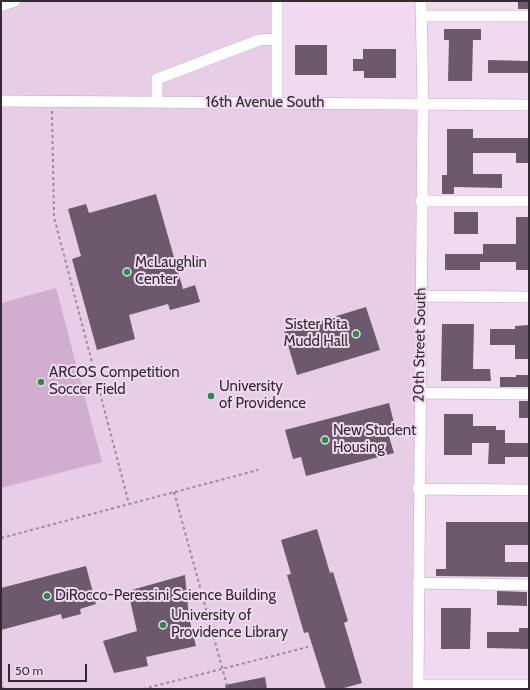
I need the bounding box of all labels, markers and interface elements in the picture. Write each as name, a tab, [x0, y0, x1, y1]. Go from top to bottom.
street label: 16th Avenue South	[206, 94, 324, 112]
place label: McLaughlin Center	[135, 254, 207, 289]
marker: McLaughlin Center	[122, 267, 132, 277]
street label: 20th Street South	[410, 287, 430, 403]
place label: Sister Rita Mudd Hall	[283, 316, 348, 351]
marker: Sister Rita Mudd Hall	[351, 329, 361, 339]
place label: ARCOS Competition Soccer Field	[49, 364, 180, 399]
marker: ARCOS Competition Soccer Field	[36, 377, 46, 387]
place label: University of Providence	[219, 378, 306, 413]
marker: University of Providence	[206, 391, 216, 401]
place label: New Student Housing	[333, 422, 416, 457]
marker: New Student Housing	[320, 435, 330, 445]
place label: DiRocco-Peressini Science Building	[55, 587, 276, 605]
marker: DiRocco-Peressini Science Building	[42, 591, 52, 601]
place label: University of Providence Library	[171, 607, 288, 642]
marker: University of Providence Library	[158, 620, 168, 630]
scale bar	[10, 656, 89, 682]
text: 50 m	[15, 663, 43, 678]

